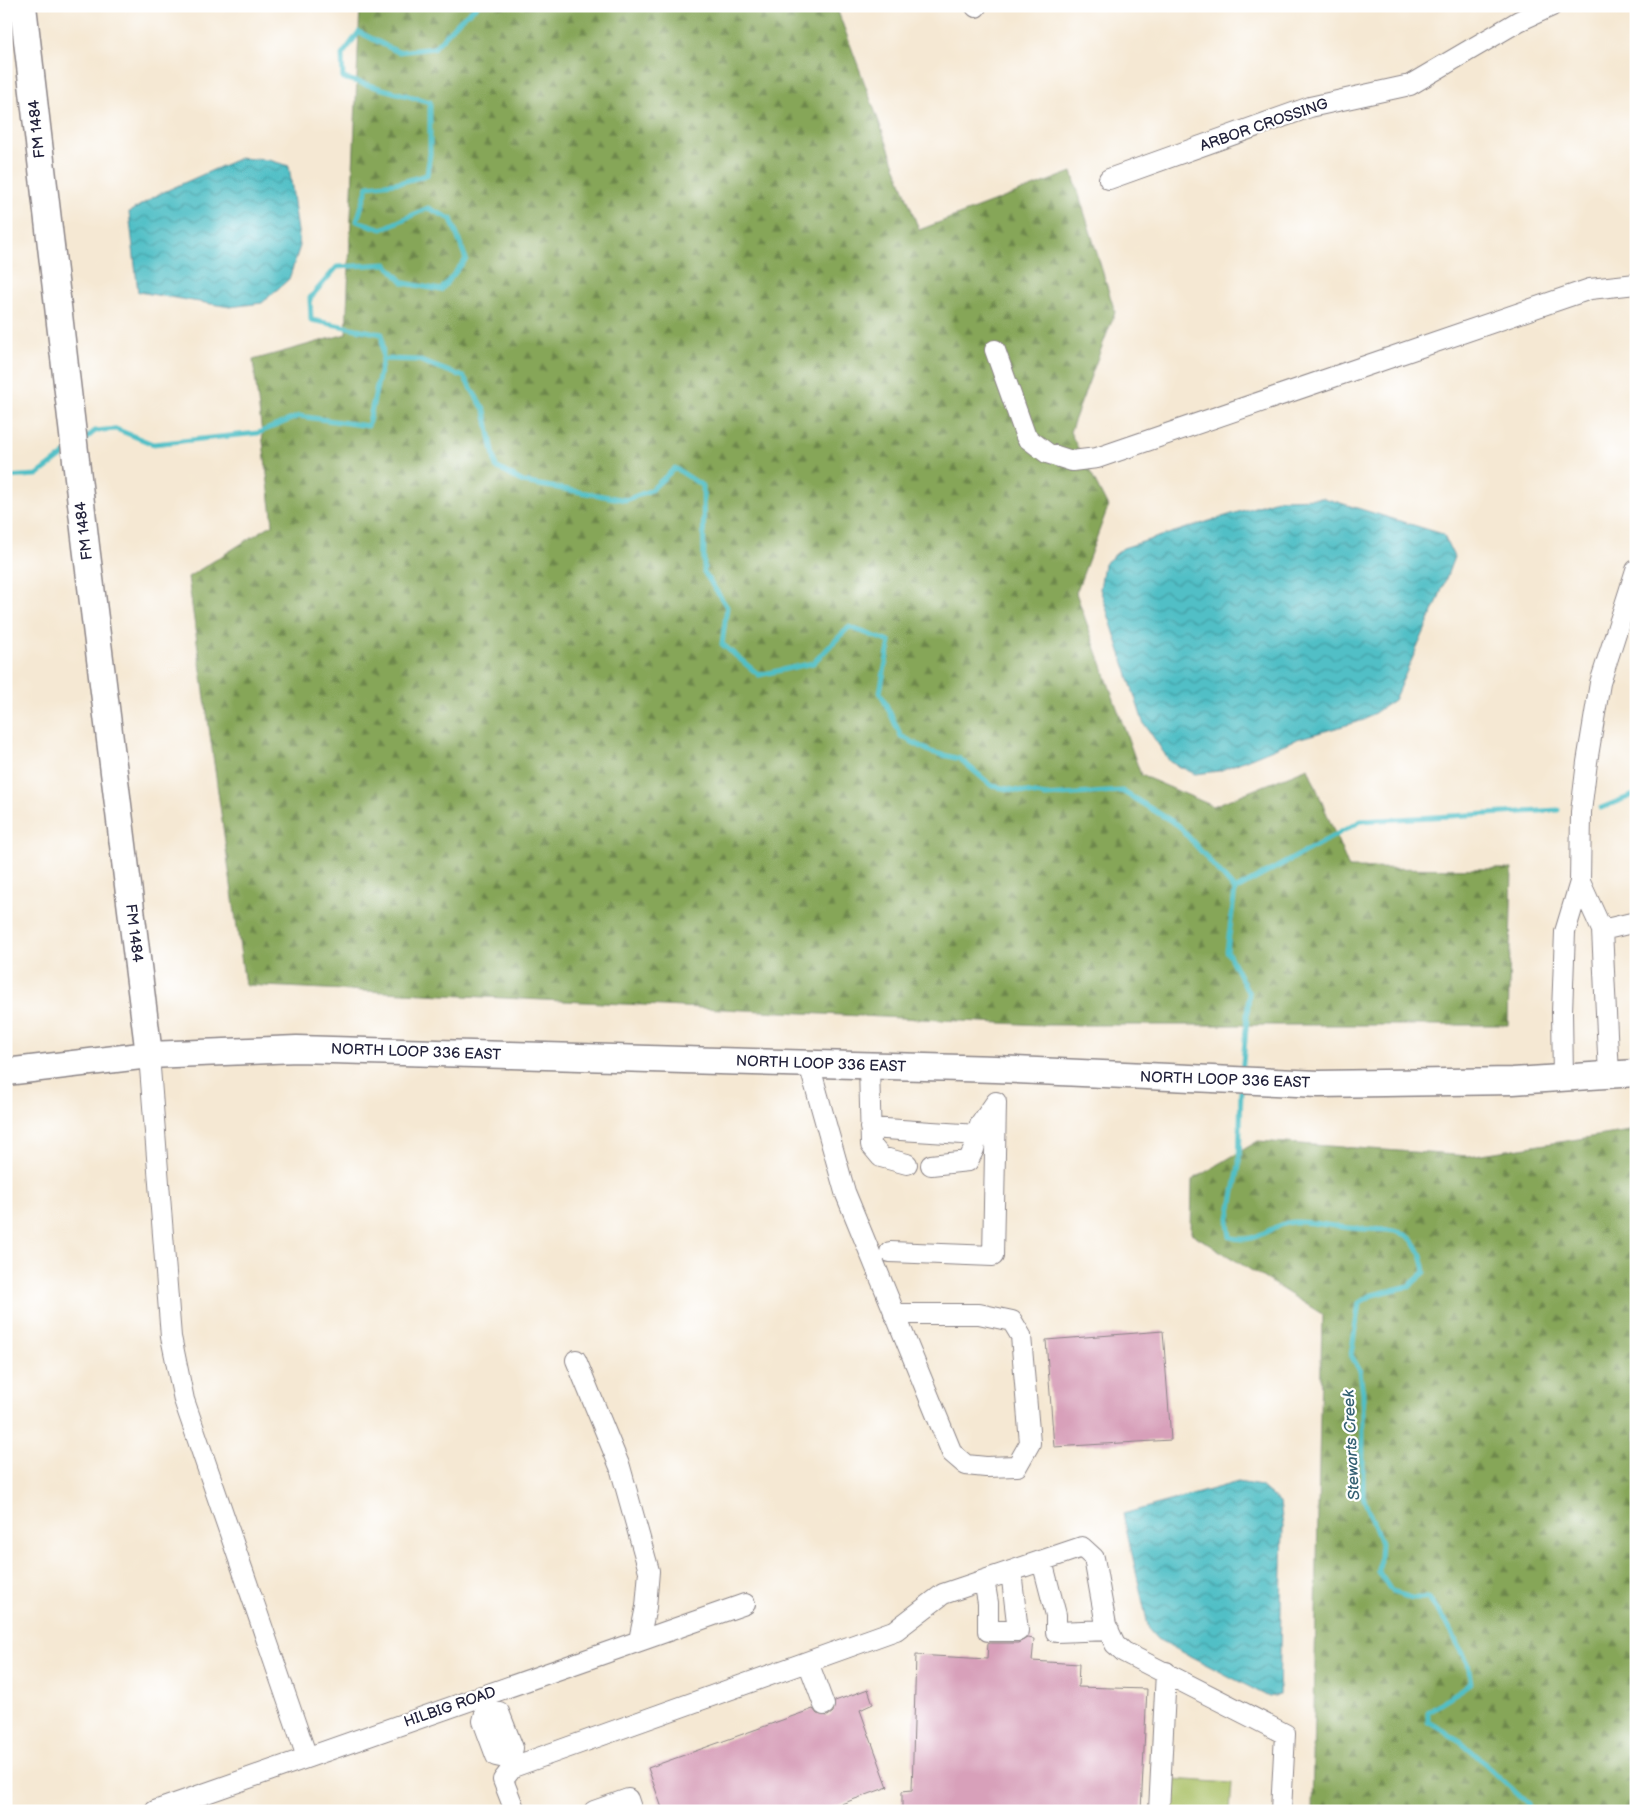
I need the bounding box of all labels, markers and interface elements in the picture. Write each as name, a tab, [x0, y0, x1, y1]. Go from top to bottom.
street label: ARBOR CROSSING	[1197, 94, 1331, 156]
street label: FM 1484	[24, 99, 50, 159]
street label: FM 1484	[71, 501, 97, 561]
street label: FM 1484	[121, 903, 147, 963]
street label: NORTH LOOP 336 EAST	[331, 1040, 501, 1064]
street label: NORTH LOOP 336 EAST	[736, 1052, 906, 1076]
street label: NORTH LOOP 336 EAST	[1140, 1068, 1310, 1092]
water label: Stewarts Creek	[1340, 1388, 1364, 1501]
street label: HILBIG ROAD	[401, 1682, 499, 1732]

